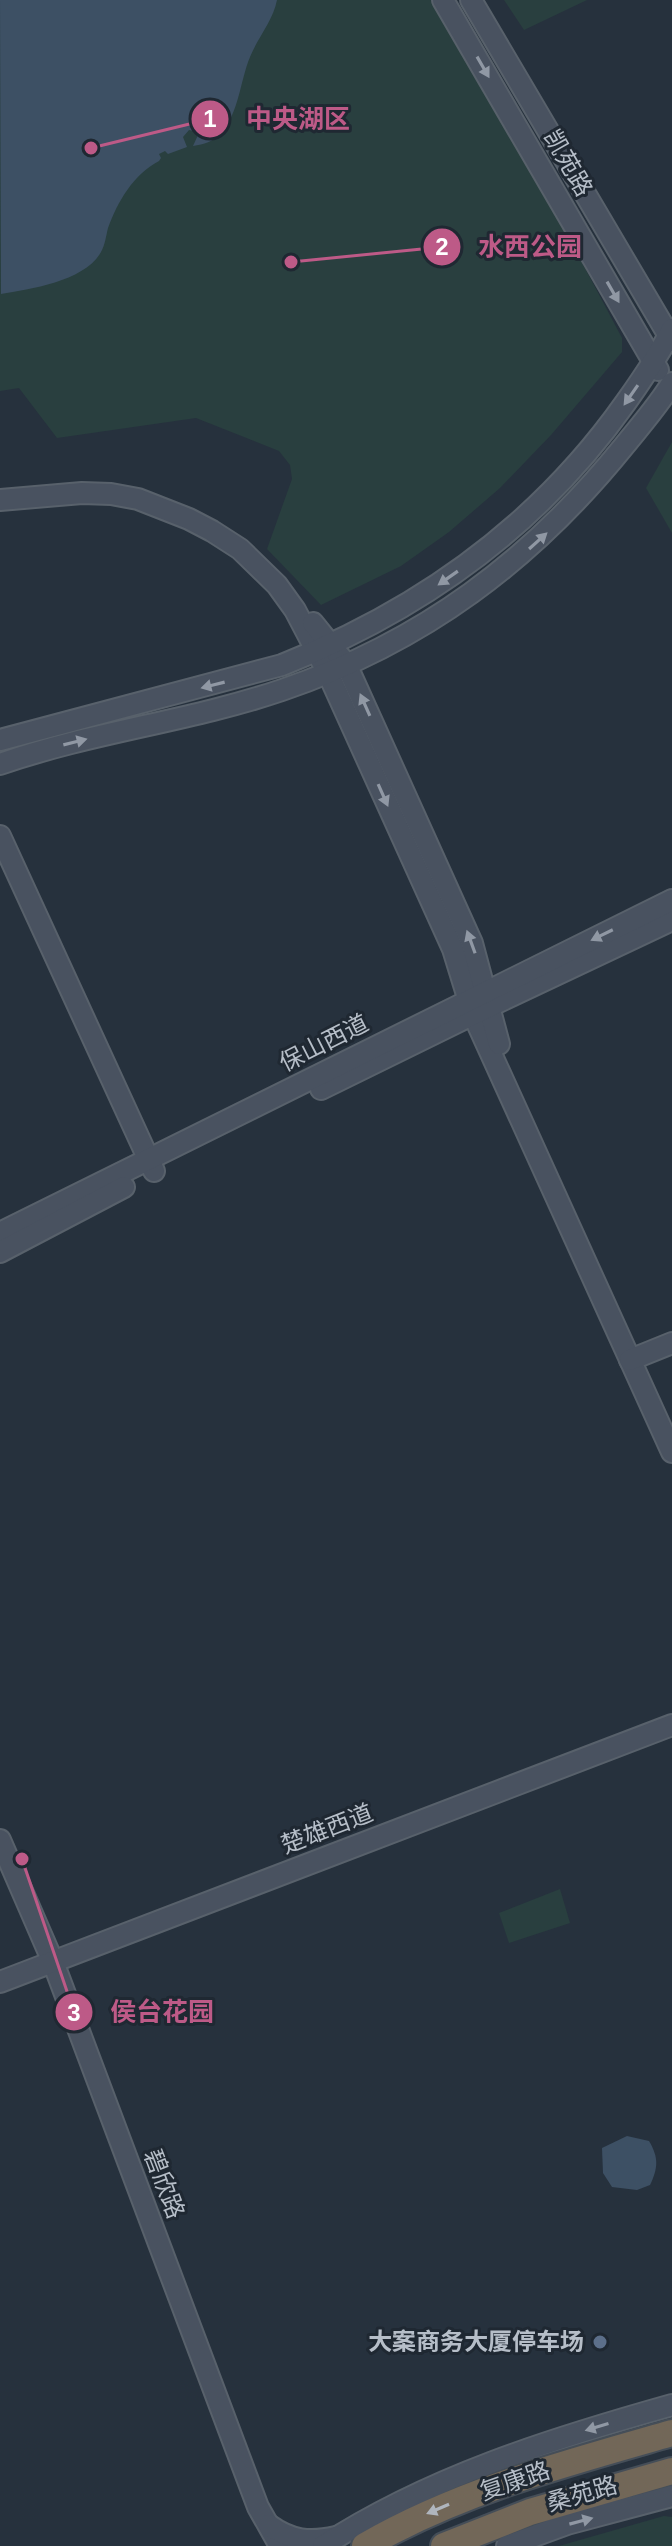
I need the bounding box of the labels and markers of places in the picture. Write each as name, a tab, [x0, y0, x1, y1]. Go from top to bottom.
callout: 中央湖区	[190, 94, 366, 144]
callout: 水西公园	[422, 222, 598, 272]
callout: 侯台花园	[54, 1987, 230, 2037]
place label: 大案商务大厦停车场	[368, 2328, 584, 2355]
marker: 大案商务大厦停车场	[591, 2333, 609, 2351]

